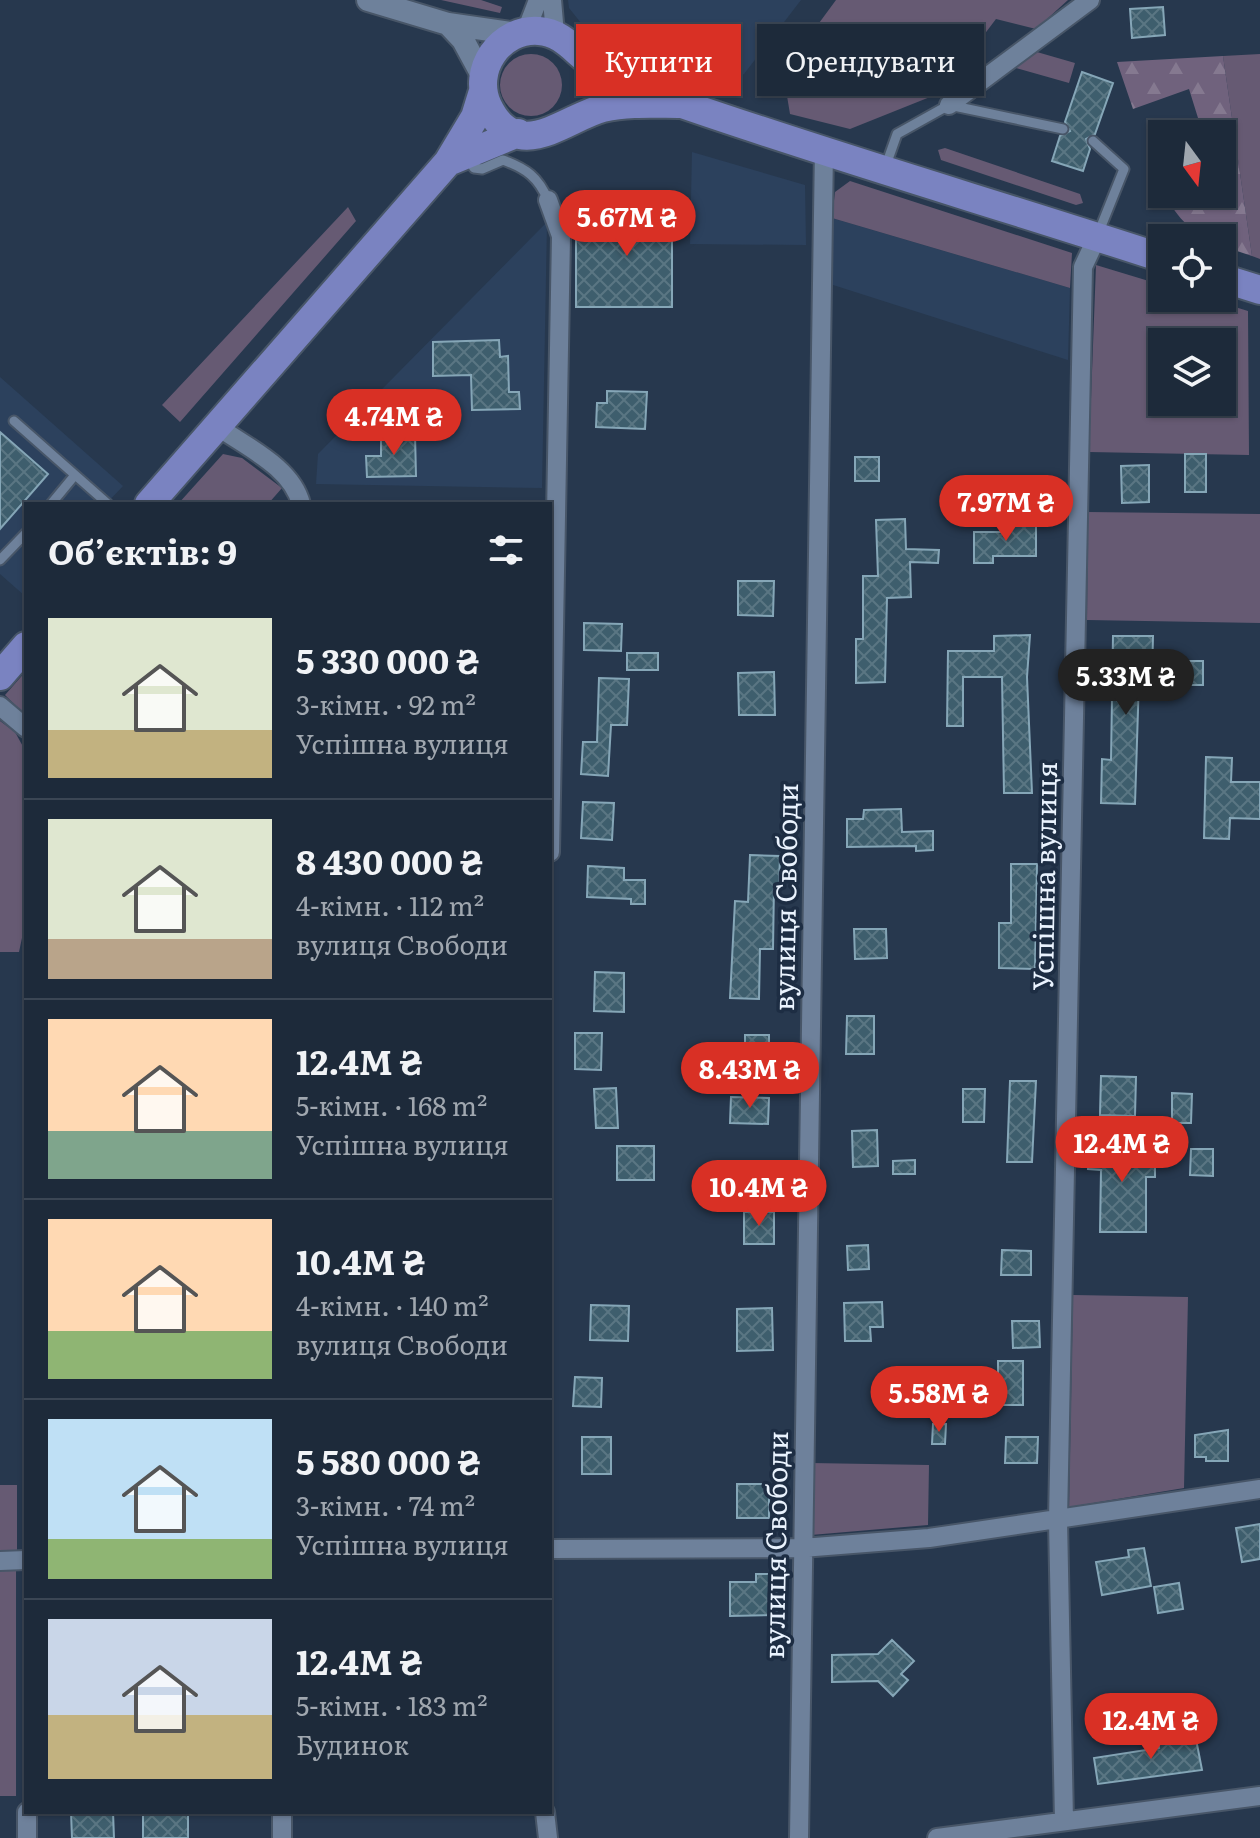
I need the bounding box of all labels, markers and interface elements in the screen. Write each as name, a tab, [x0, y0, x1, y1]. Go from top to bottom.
chip: Купити	[576, 24, 741, 96]
chip: Орендувати	[757, 24, 984, 96]
north arrow	[1148, 120, 1236, 208]
map controls	[1148, 120, 1236, 416]
pin: 5.67M ₴	[553, 190, 701, 258]
text: 5.67M ₴	[577, 196, 677, 235]
button: locate	[1148, 224, 1236, 312]
button: layers	[1148, 328, 1236, 416]
pin: 4.74M ₴	[320, 389, 468, 457]
text: 4.74M ₴	[345, 395, 443, 434]
pin: 7.97M ₴	[932, 475, 1080, 543]
text: 7.97M ₴	[957, 481, 1055, 520]
text: Об’єктів: 9	[48, 525, 237, 575]
icon: filters	[484, 528, 528, 572]
text: 5 330 000 ₴	[296, 634, 479, 684]
pin: 5.33M ₴	[1052, 649, 1200, 717]
icon: home	[112, 650, 208, 746]
text: 5.33M ₴	[1076, 655, 1176, 694]
text: 3-кімн. · 92 m²	[296, 684, 476, 723]
text: Успішна вулиця	[296, 723, 509, 762]
street label: Успішна вулиця	[1020, 761, 1066, 991]
street label: вулиця Свободи	[761, 783, 807, 1011]
text: 8 430 000 ₴	[296, 835, 483, 885]
icon: home	[112, 851, 208, 947]
text: 4-кімн. · 112 m²	[296, 885, 484, 924]
text: вулиця Свободи	[296, 924, 508, 963]
text: 12.4M ₴	[296, 1035, 423, 1085]
pin: 8.43M ₴	[676, 1042, 824, 1110]
text: 8.43M ₴	[699, 1048, 801, 1087]
icon: home	[112, 1051, 208, 1147]
text: 5-кімн. · 168 m²	[296, 1085, 487, 1124]
pin: 12.4M ₴	[1048, 1116, 1196, 1184]
text: 12.4M ₴	[1074, 1122, 1170, 1161]
text: Успішна вулиця	[296, 1124, 509, 1163]
pin: 10.4M ₴	[685, 1160, 833, 1228]
text: 10.4M ₴	[710, 1166, 808, 1205]
text: 10.4M ₴	[296, 1235, 425, 1285]
icon: home	[112, 1251, 208, 1347]
text: 4-кімн. · 140 m²	[296, 1285, 489, 1324]
text: вулиця Свободи	[296, 1324, 508, 1363]
pin: 5.58M ₴	[865, 1366, 1013, 1434]
text: 5.58M ₴	[889, 1372, 989, 1411]
street label: вулиця Свободи	[751, 1431, 797, 1659]
text: 5 580 000 ₴	[296, 1435, 481, 1485]
icon: home	[112, 1451, 208, 1547]
text: 3-кімн. · 74 m²	[296, 1485, 475, 1524]
text: Успішна вулиця	[296, 1524, 509, 1563]
text: 12.4M ₴	[296, 1635, 423, 1685]
icon: home	[112, 1651, 208, 1747]
text: 5-кімн. · 183 m²	[296, 1685, 488, 1724]
pin: 12.4M ₴	[1077, 1693, 1225, 1761]
text: 12.4M ₴	[1103, 1699, 1199, 1738]
text: Будинок	[296, 1724, 409, 1763]

